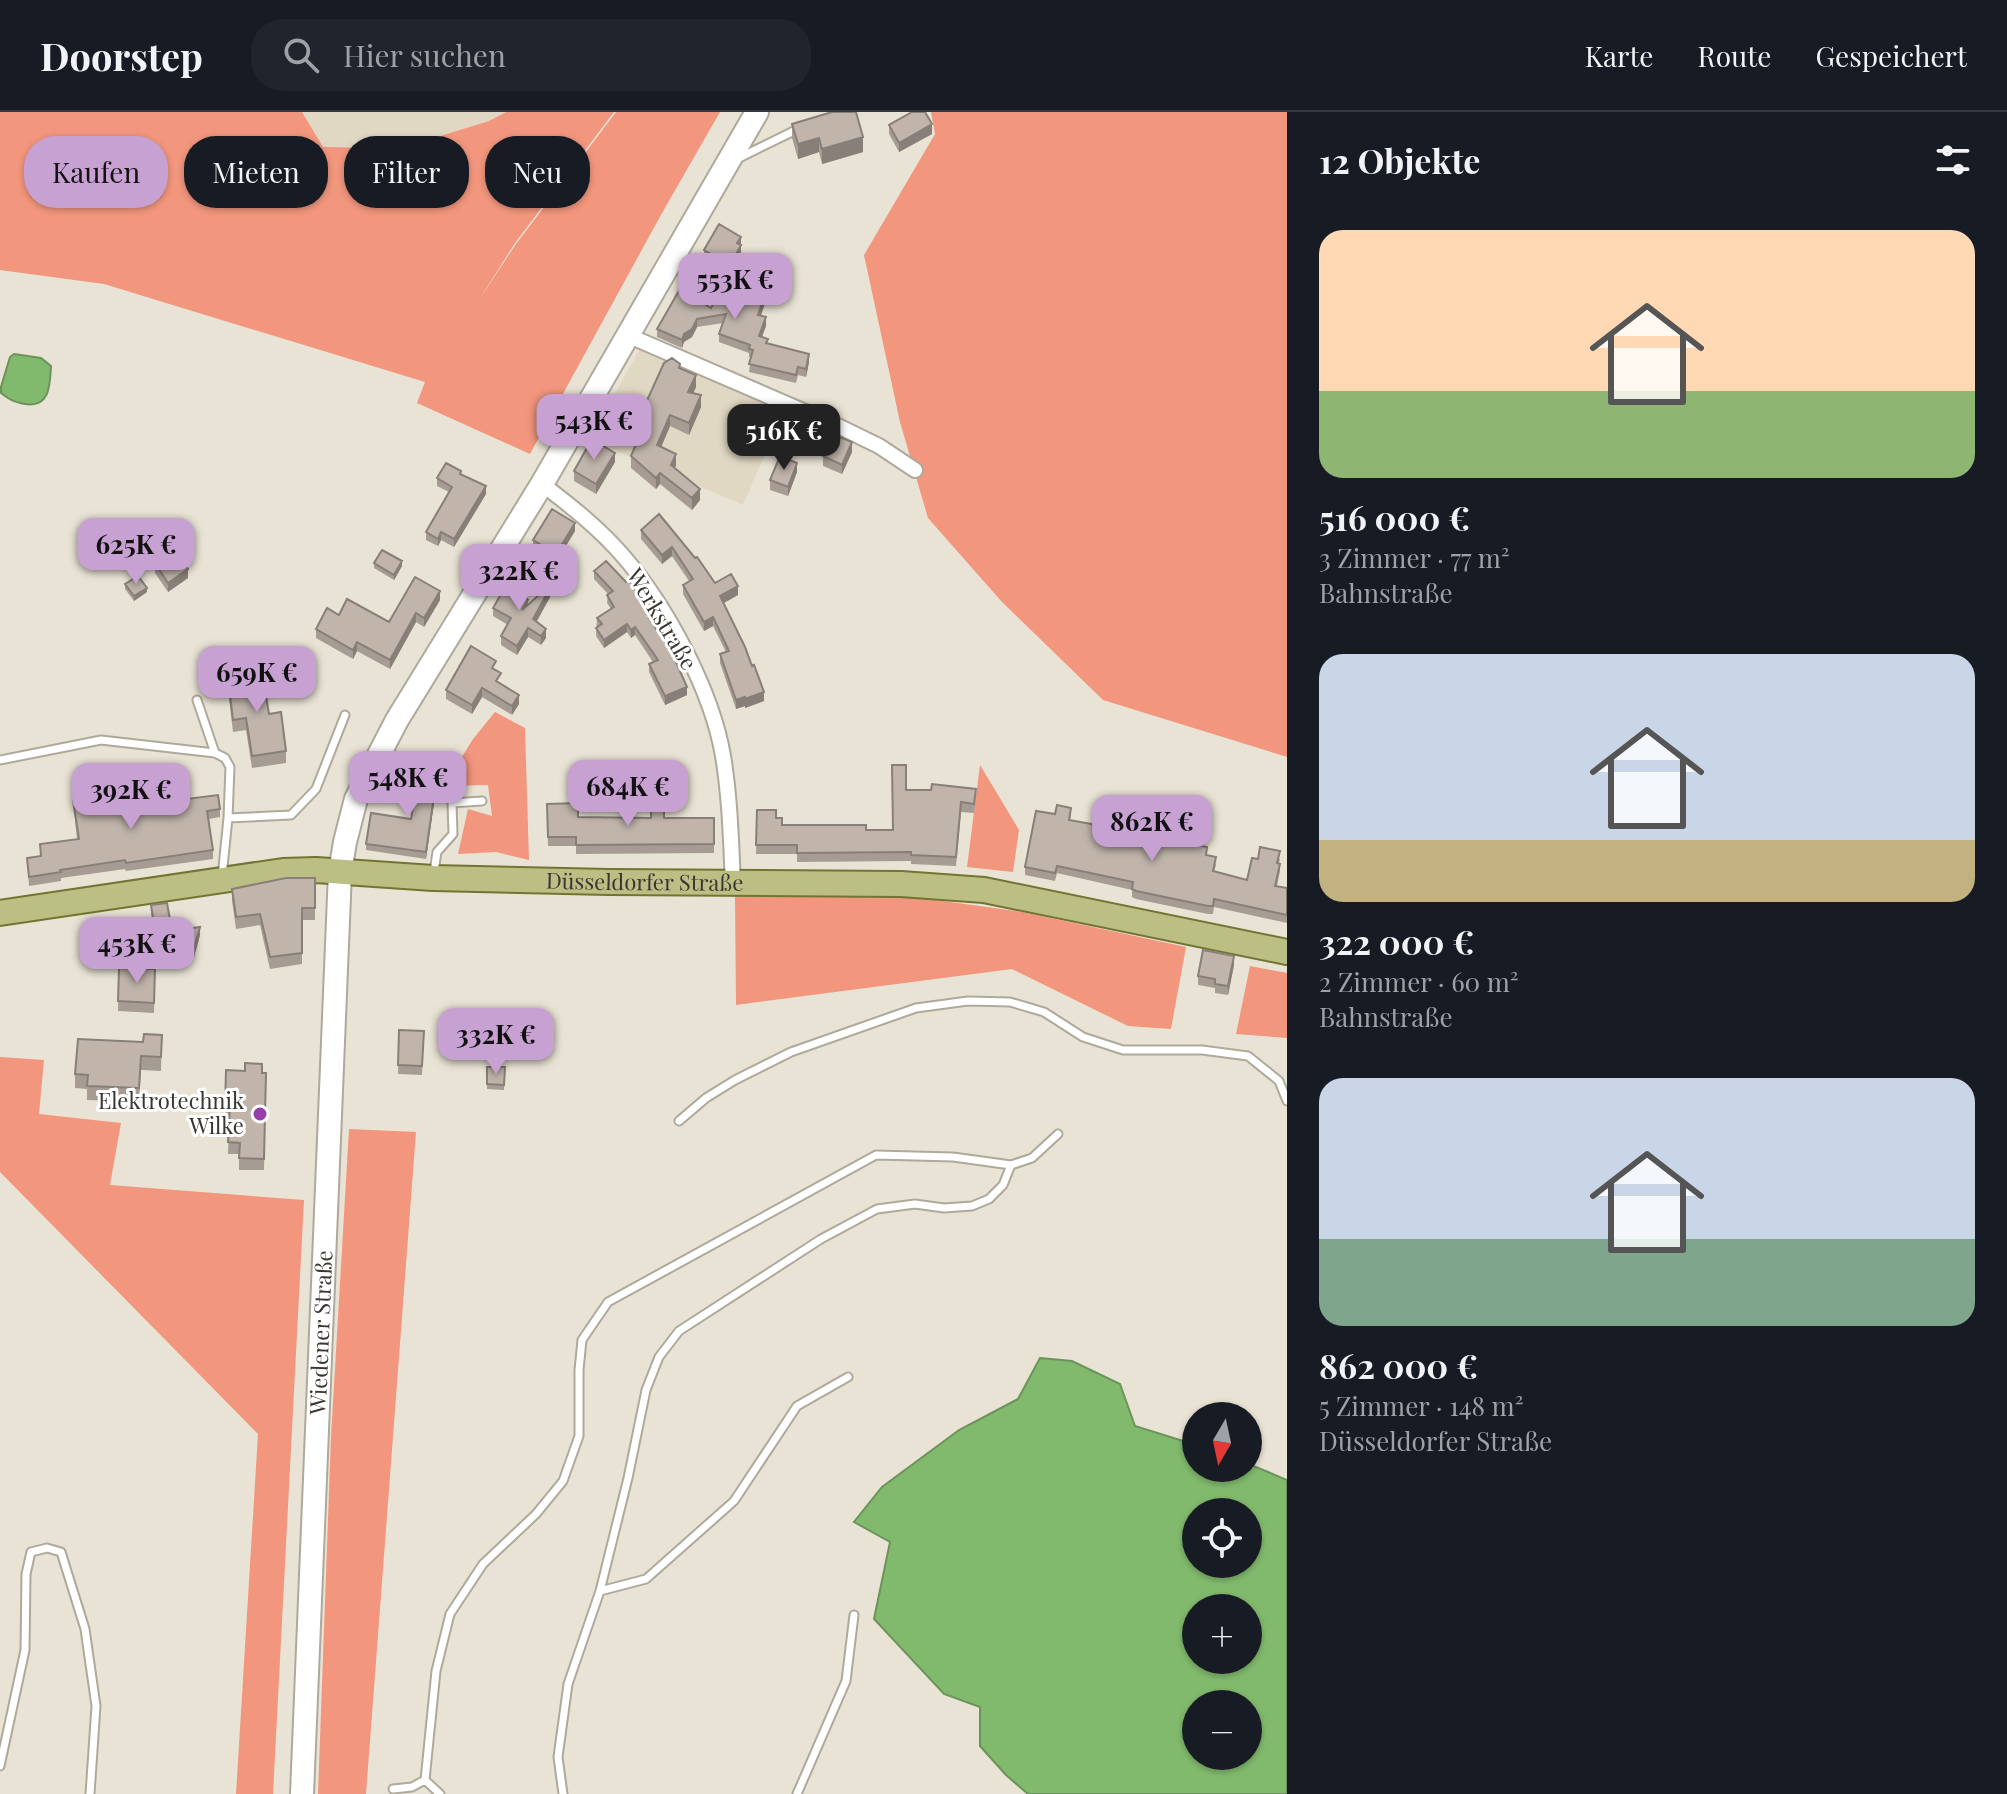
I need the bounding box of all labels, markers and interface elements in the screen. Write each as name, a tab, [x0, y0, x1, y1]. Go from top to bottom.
search box	[251, 19, 811, 91]
text: Doorstep	[40, 30, 203, 81]
icon: search	[279, 33, 323, 77]
text: Hier suchen	[343, 35, 506, 75]
text: Karte	[1585, 37, 1654, 74]
text: Route	[1698, 37, 1771, 74]
text: Gespeichert	[1815, 37, 1967, 74]
chip: Kaufen	[24, 136, 168, 208]
chip: Mieten	[184, 136, 328, 208]
chip: Filter	[344, 136, 469, 208]
chip: Neu	[485, 136, 590, 208]
text: 12 Objekte	[1319, 137, 1480, 183]
icon: filters	[1931, 138, 1975, 182]
pin: 553K €	[670, 253, 800, 321]
text: 553K €	[696, 261, 774, 296]
icon: home	[1575, 282, 1719, 426]
pin: 543K €	[529, 394, 659, 462]
text: 543K €	[555, 402, 633, 437]
pin: 516K €	[719, 404, 849, 472]
text: 516K €	[745, 412, 823, 447]
text: 516 000 €	[1319, 494, 1470, 540]
pin: 625K €	[71, 518, 201, 586]
text: 625K €	[95, 526, 177, 561]
text: 3 Zimmer · 77 m²	[1319, 540, 1510, 575]
pin: 322K €	[454, 544, 584, 612]
text: 322K €	[479, 552, 559, 587]
street label: Werkstraße	[620, 561, 705, 675]
text: Bahnstraße	[1319, 575, 1453, 610]
pin: 659K €	[192, 646, 322, 714]
text: 659K €	[216, 654, 298, 689]
icon: home	[1575, 706, 1719, 850]
pin: 548K €	[343, 751, 473, 819]
text: 548K €	[367, 759, 449, 794]
pin: 684K €	[563, 760, 693, 828]
pin: 392K €	[66, 763, 196, 831]
text: 684K €	[586, 768, 670, 803]
text: 392K €	[90, 771, 172, 806]
pin: 862K €	[1087, 795, 1217, 863]
text: 862K €	[1110, 803, 1194, 838]
street label: Düsseldorfer Straße	[546, 865, 743, 897]
pin: 453K €	[72, 917, 202, 985]
text: 322 000 €	[1319, 918, 1474, 964]
text: 453K €	[97, 925, 177, 960]
text: 2 Zimmer · 60 m²	[1319, 964, 1519, 999]
text: Bahnstraße	[1319, 999, 1453, 1034]
pin: 332K €	[431, 1008, 561, 1076]
text: 332K €	[456, 1016, 536, 1051]
place label: Elektrotechnik Wilke	[98, 1085, 244, 1140]
marker: Elektrotechnik Wilke	[251, 1105, 269, 1123]
icon: home	[1575, 1130, 1719, 1274]
street label: Wiedener Straße	[302, 1250, 338, 1416]
text: 862 000 €	[1319, 1342, 1478, 1388]
text: 5 Zimmer · 148 m²	[1319, 1388, 1523, 1423]
north arrow	[1182, 1402, 1262, 1482]
map controls	[1182, 1402, 1262, 1770]
text: Düsseldorfer Straße	[1319, 1423, 1552, 1458]
button: locate	[1182, 1498, 1262, 1578]
button: +	[1182, 1594, 1262, 1674]
button: −	[1182, 1690, 1262, 1770]

